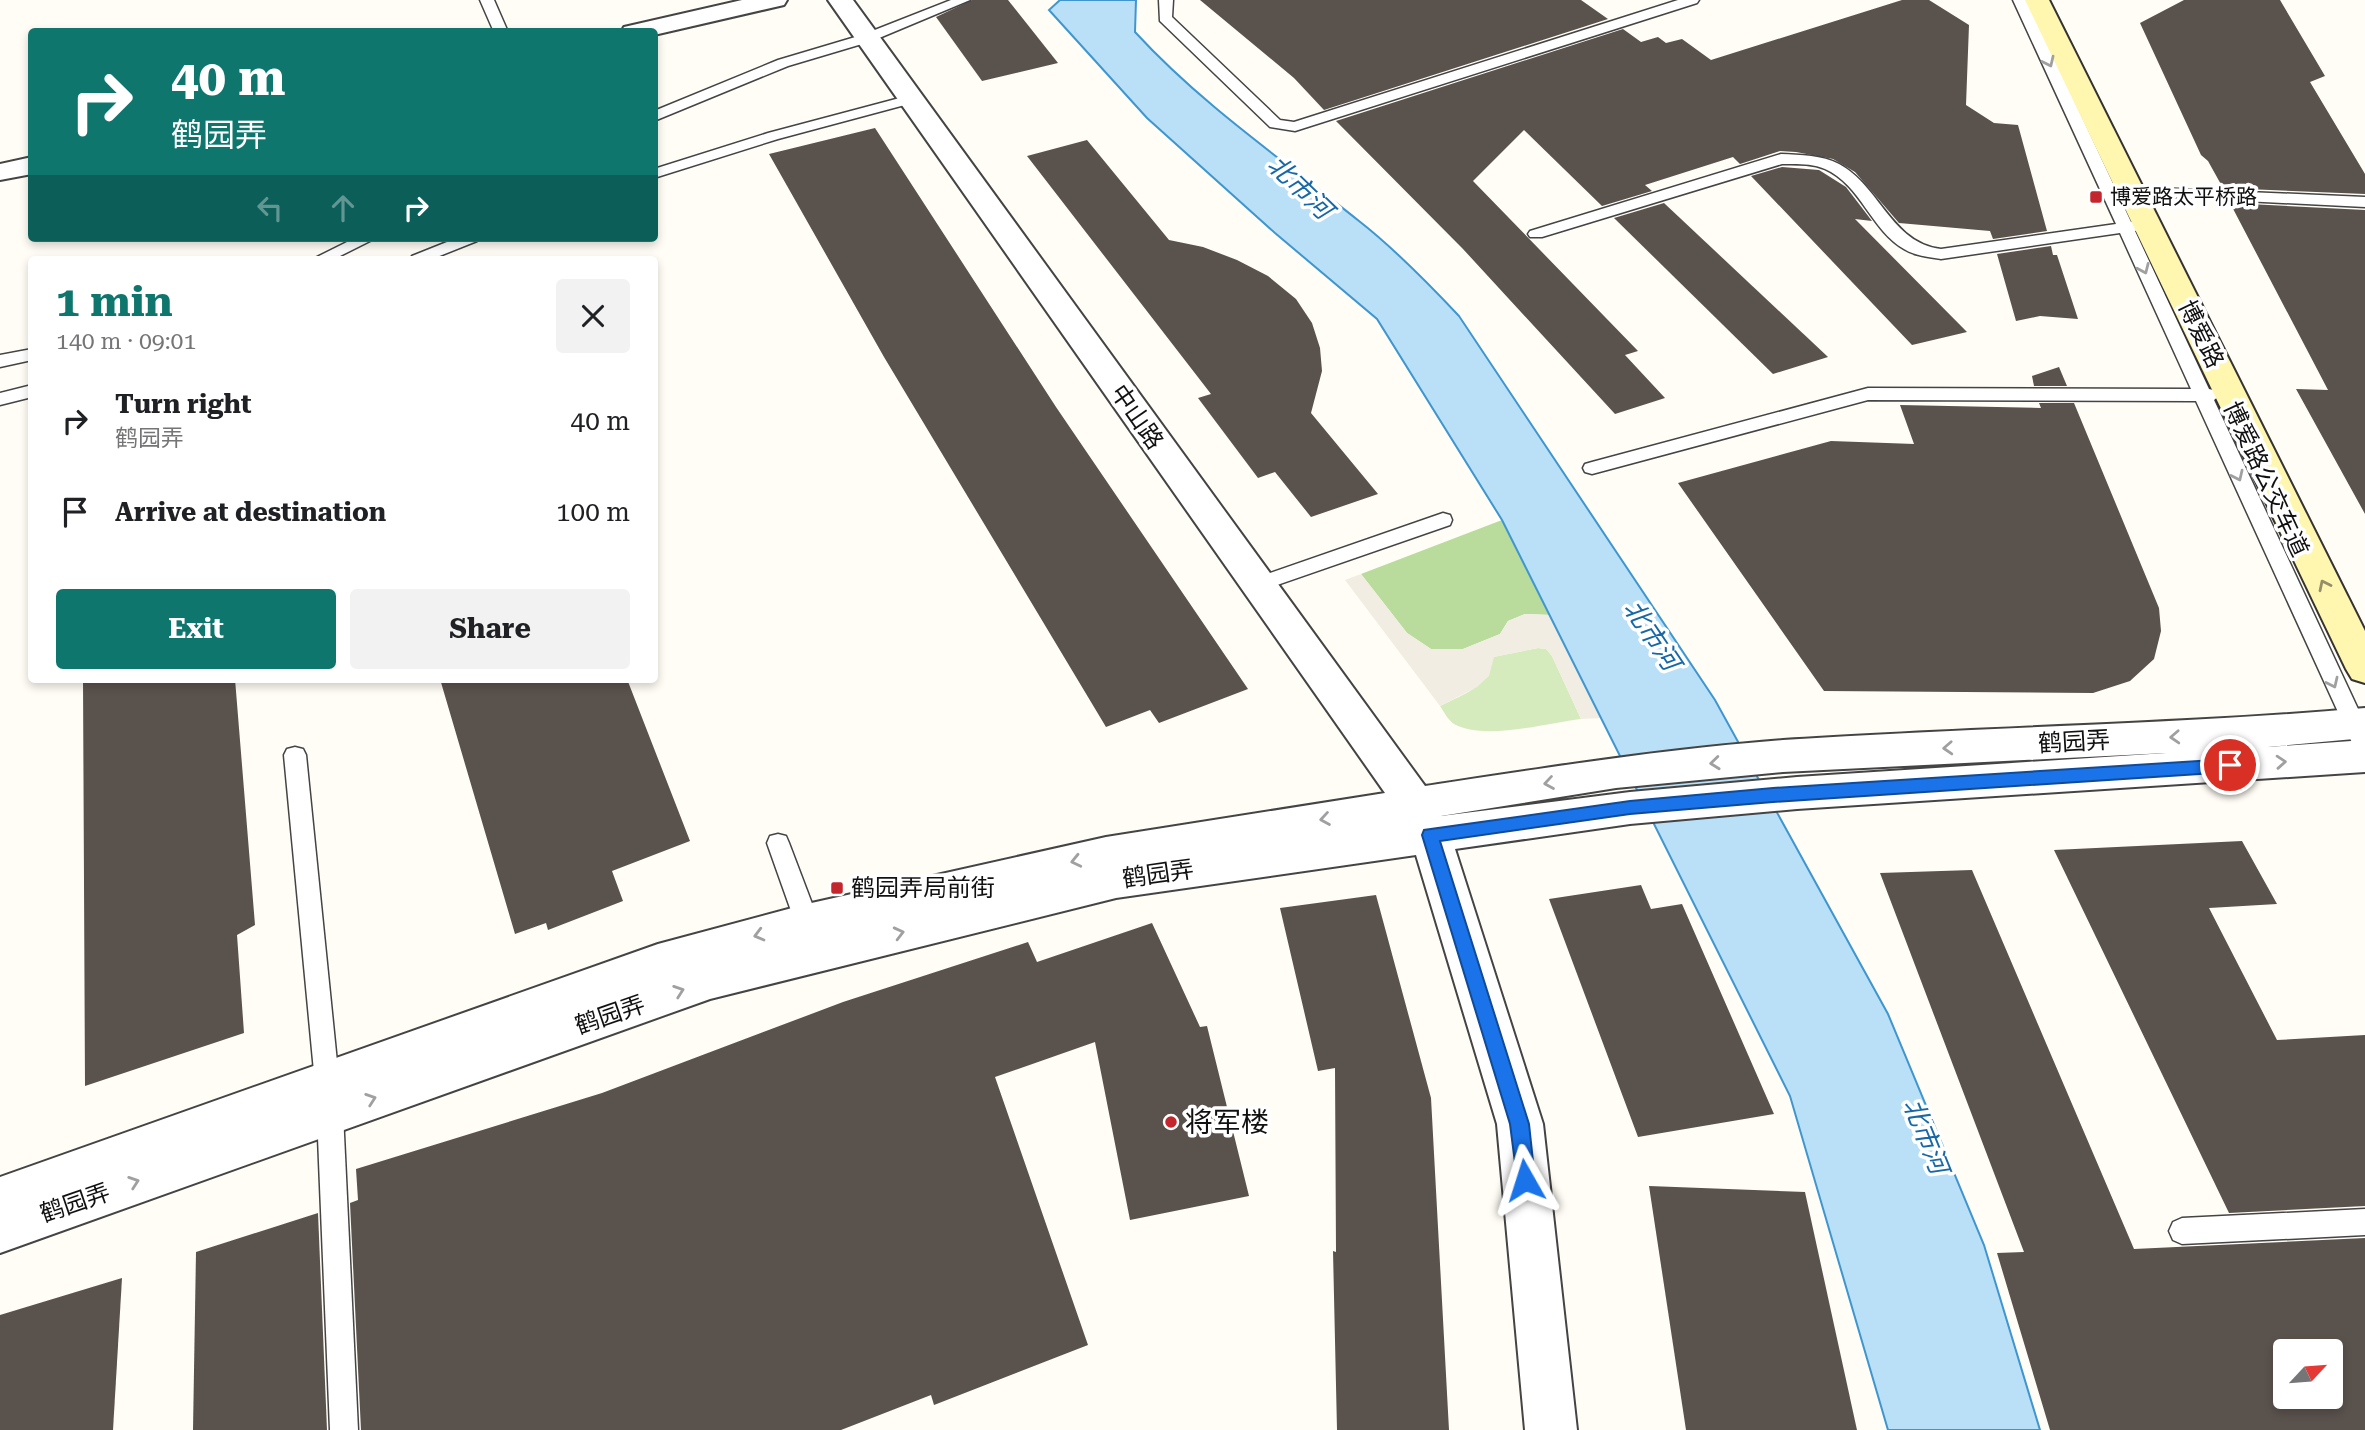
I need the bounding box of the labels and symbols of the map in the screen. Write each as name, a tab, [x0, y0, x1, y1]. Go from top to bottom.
one-way arrow	[2041, 55, 2055, 67]
water label: 北市河	[1262, 149, 1342, 228]
place label: 博爱路太平桥路	[2110, 185, 2257, 209]
marker: 博爱路太平桥路	[2088, 189, 2104, 205]
one-way arrow	[2136, 262, 2150, 274]
street label: 博爱路	[2173, 296, 2229, 372]
street label: 中山路	[1105, 379, 1169, 455]
street label: 博爱路公交车道	[2218, 397, 2314, 561]
one-way arrow	[2230, 469, 2244, 481]
one-way arrow	[2319, 580, 2333, 592]
water label: 北市河	[1618, 594, 1689, 680]
one-way arrow	[2325, 675, 2339, 688]
street label: 鹤园弄	[2037, 726, 2111, 758]
one-way arrow	[2169, 729, 2180, 744]
pin	[2200, 735, 2260, 795]
one-way arrow	[1942, 740, 1953, 755]
one-way arrow	[1709, 755, 1721, 770]
one-way arrow	[2276, 755, 2287, 770]
one-way arrow	[1543, 775, 1555, 790]
one-way arrow	[1319, 812, 1330, 827]
one-way arrow	[1070, 853, 1082, 867]
street label: 鹤园弄	[1120, 855, 1196, 893]
place label: 鹤园弄局前街	[851, 874, 995, 902]
marker: 鹤园弄局前街	[829, 880, 845, 896]
one-way arrow	[753, 927, 765, 941]
one-way arrow	[892, 927, 904, 941]
one-way arrow	[672, 985, 684, 999]
street label: 鹤园弄	[571, 990, 649, 1040]
one-way arrow	[365, 1093, 377, 1107]
water label: 北市河	[1897, 1094, 1956, 1182]
place label: 将军楼	[1185, 1106, 1269, 1139]
marker: 将军楼	[1163, 1114, 1179, 1130]
position arrow	[1488, 1143, 1562, 1217]
one-way arrow	[127, 1176, 139, 1190]
street label: 鹤园弄	[36, 1178, 114, 1228]
north arrow	[2273, 1339, 2343, 1409]

